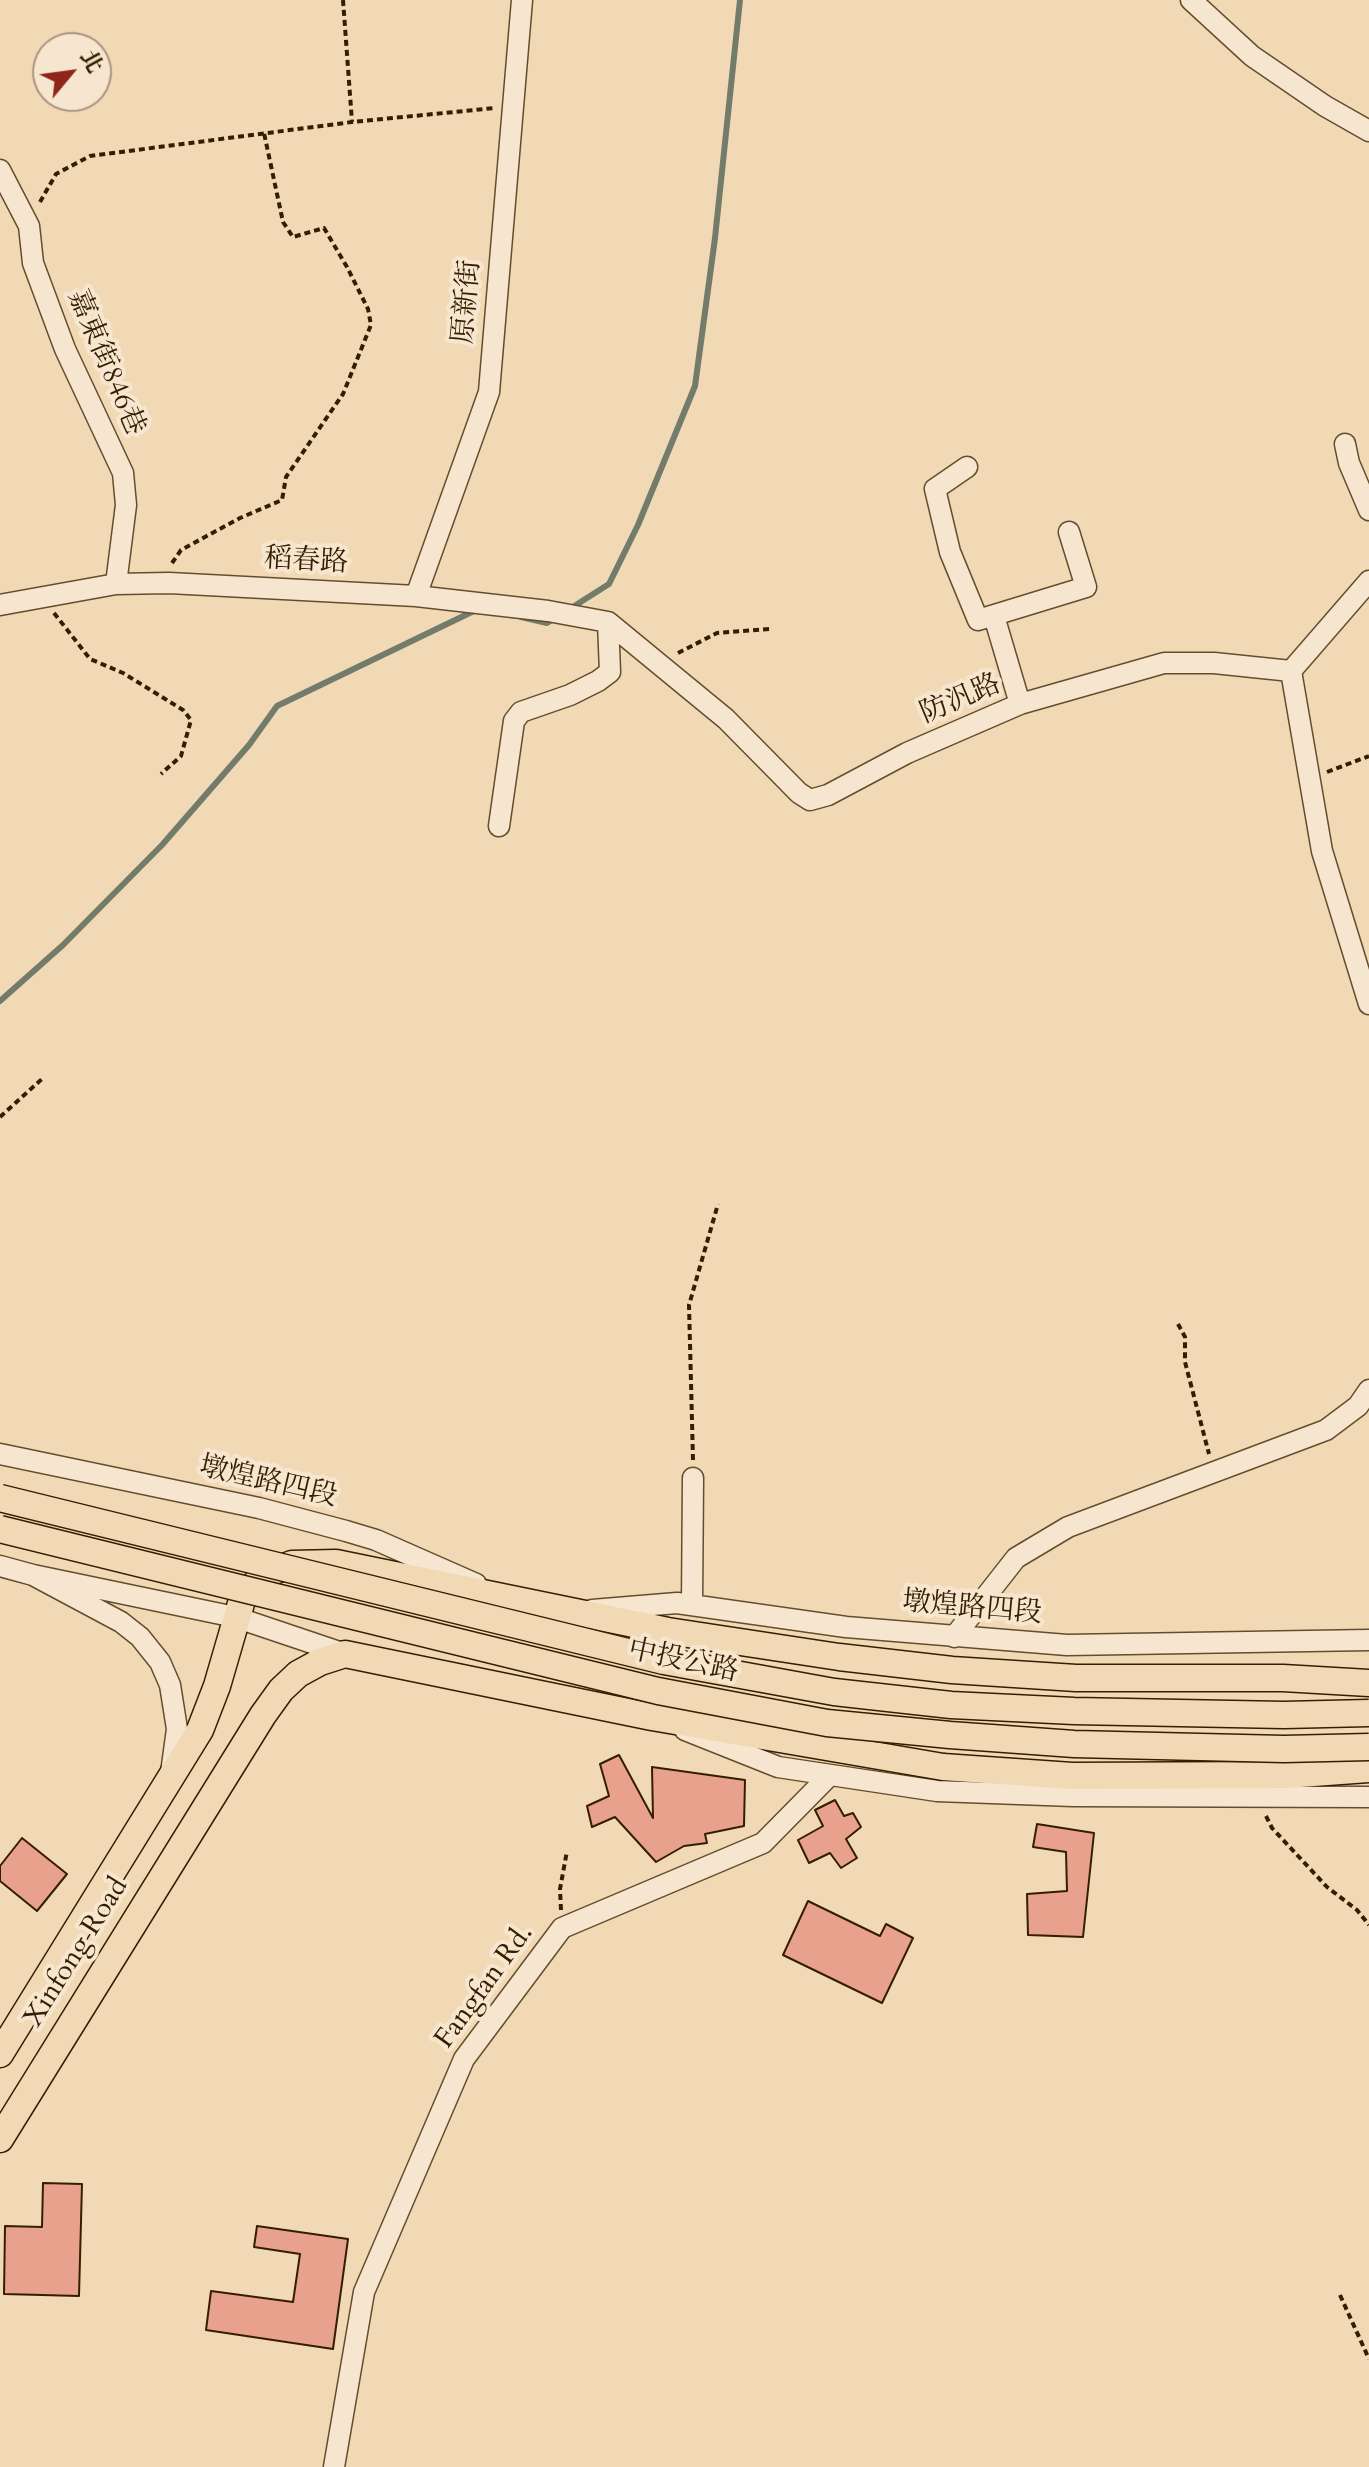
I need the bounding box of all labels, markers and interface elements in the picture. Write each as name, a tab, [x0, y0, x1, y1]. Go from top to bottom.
north arrow	[32, 32, 112, 112]
text: 北	[73, 44, 110, 78]
street label: 原新街	[448, 259, 488, 345]
street label: 嘉東街846巷	[59, 285, 151, 441]
street label: 稻春路	[263, 543, 349, 581]
street label: 防汎路	[916, 668, 1006, 732]
street label: 墩煌路四段	[196, 1451, 340, 1515]
street label: 墩煌路四段	[901, 1586, 1043, 1632]
street label: 中投公路	[625, 1634, 741, 1690]
street label: Xinfong Road	[18, 1872, 136, 2034]
street label: Fangfan Rd.	[429, 1918, 541, 2056]

